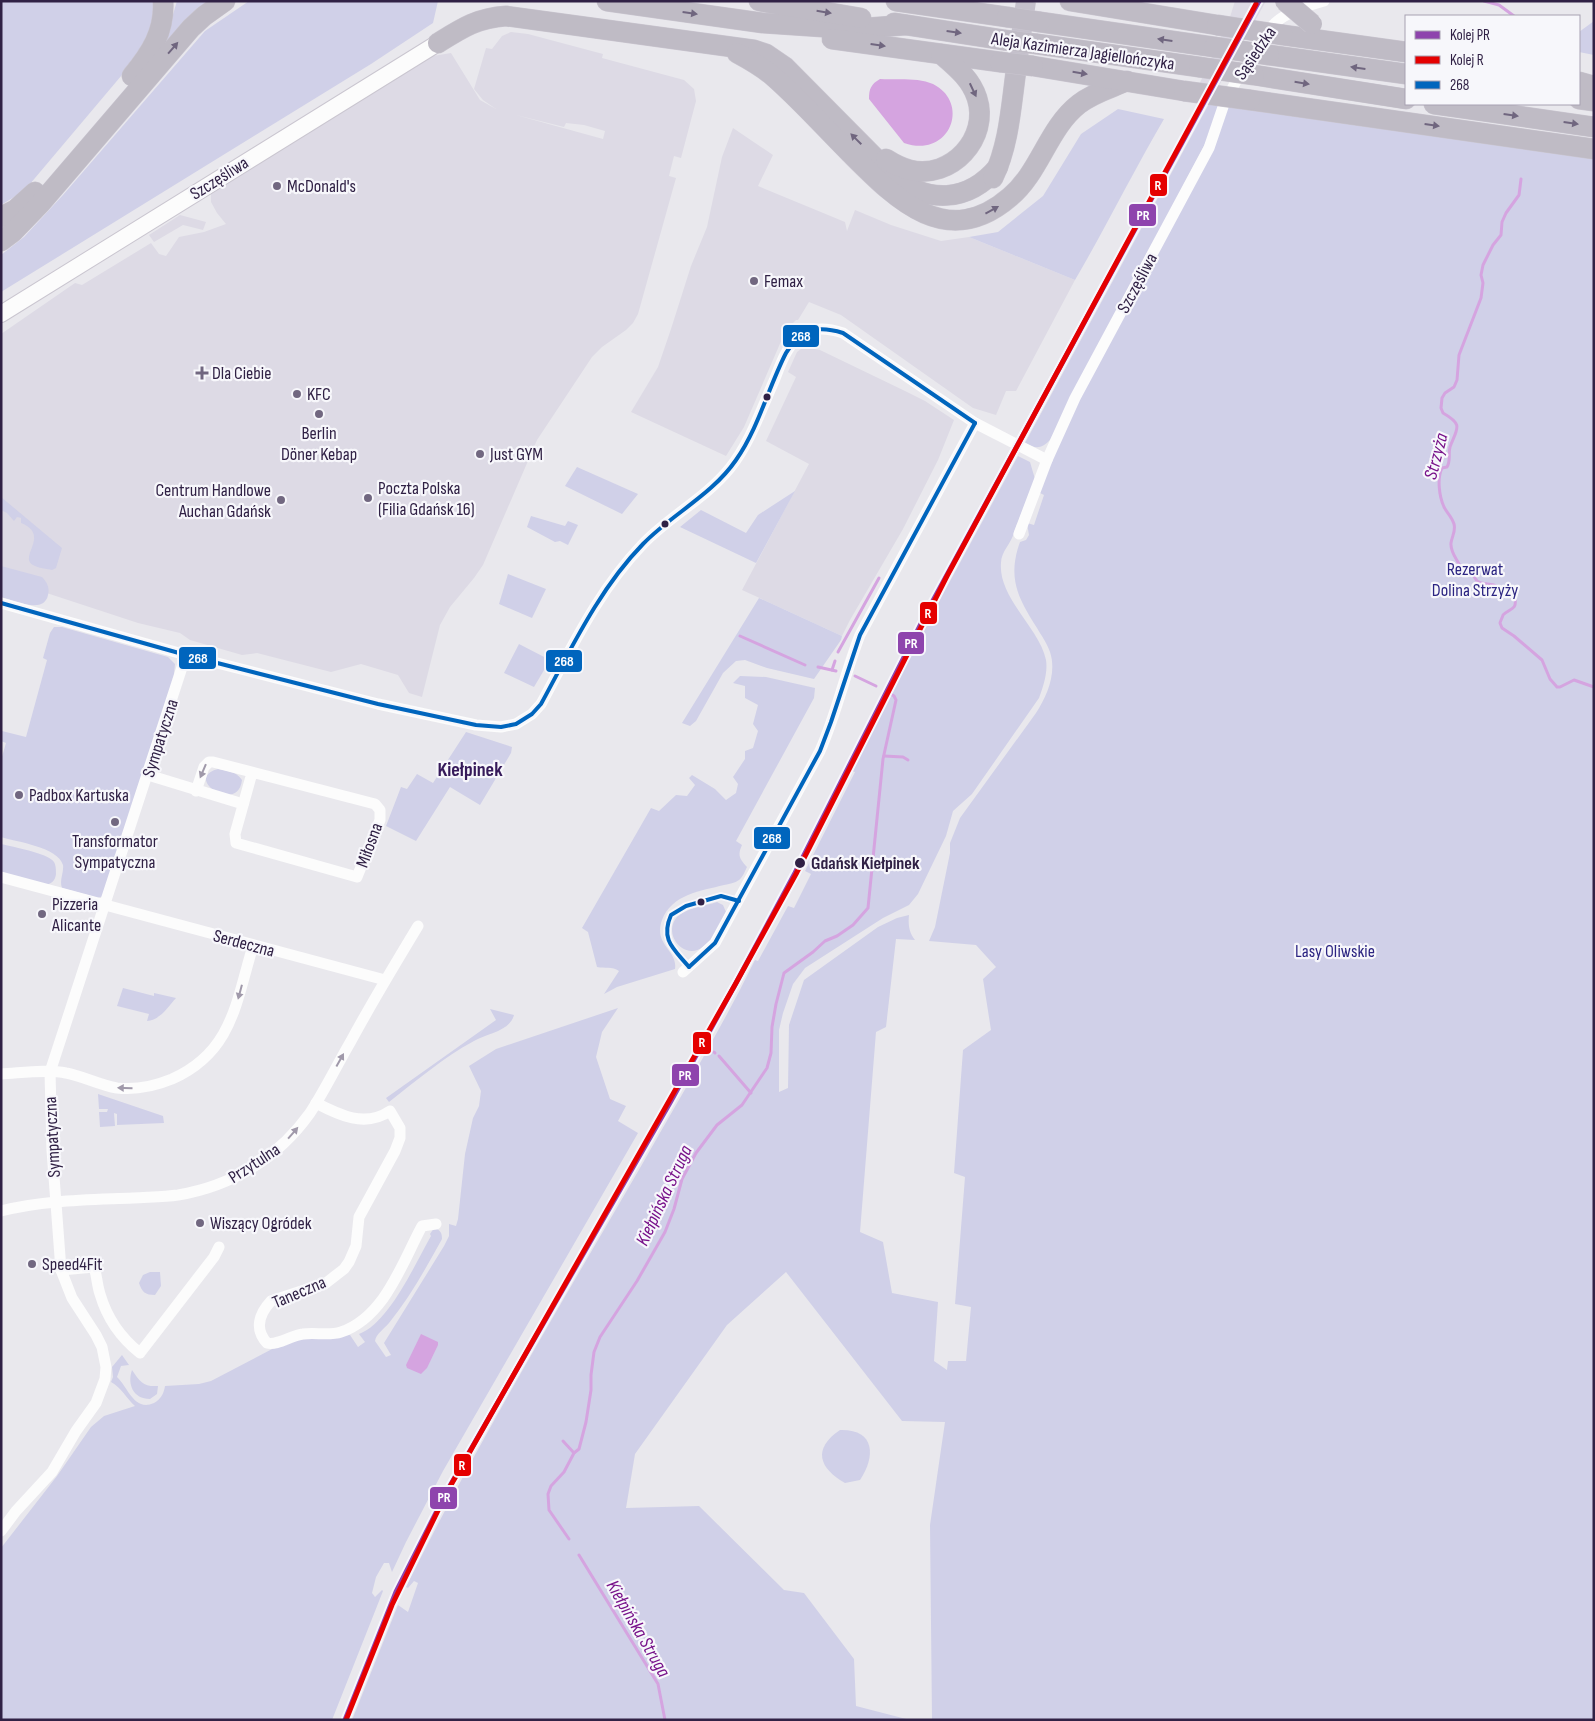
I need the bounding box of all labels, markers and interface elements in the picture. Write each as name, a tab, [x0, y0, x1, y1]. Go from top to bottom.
one-way arrow	[817, 8, 833, 16]
one-way arrow	[682, 9, 698, 17]
legend	[1405, 15, 1580, 105]
street label: Sąsiedzka	[1230, 23, 1281, 84]
text: Kolej PR	[1450, 26, 1490, 45]
street label: Aleja Kazimierza Jagiellończyka	[989, 28, 1176, 75]
one-way arrow	[947, 29, 963, 37]
one-way arrow	[1157, 36, 1173, 44]
one-way arrow	[870, 41, 886, 49]
one-way arrow	[167, 43, 179, 55]
text: Kolej R	[1450, 51, 1484, 70]
one-way arrow	[1350, 63, 1366, 71]
one-way arrow	[1072, 70, 1088, 78]
text: 268	[1450, 76, 1469, 95]
one-way arrow	[1294, 79, 1310, 87]
one-way arrow	[970, 83, 978, 97]
one-way arrow	[1503, 111, 1519, 119]
one-way arrow	[1564, 120, 1580, 128]
one-way arrow	[1425, 121, 1441, 129]
one-way arrow	[851, 133, 863, 145]
street label: Szczęśliwa	[186, 152, 252, 204]
line badge: R	[1149, 173, 1168, 197]
place label: McDonald's	[287, 176, 356, 197]
text: R	[1155, 177, 1162, 194]
marker: McDonald's	[271, 180, 283, 192]
line badge: PR	[1128, 203, 1157, 227]
one-way arrow	[985, 205, 998, 214]
text: PR	[1136, 207, 1150, 224]
street label: Szczęśliwa	[1113, 250, 1162, 317]
place label: Femax	[764, 271, 803, 292]
marker: Femax	[748, 275, 760, 287]
line badge: 268	[782, 324, 820, 348]
text: 268	[791, 328, 811, 345]
place label: Dla Ciebie	[212, 363, 271, 384]
marker: Dla Ciebie	[196, 367, 208, 379]
place label: KFC	[307, 384, 331, 405]
marker: KFC	[291, 388, 303, 400]
unlabelled marker	[762, 392, 772, 402]
marker: Berlin Döner Kebap	[313, 408, 325, 420]
place label: Berlin Döner Kebap	[281, 423, 357, 465]
water label: Strzyża	[1419, 430, 1454, 482]
place label: Just GYM	[489, 444, 543, 465]
marker: Just GYM	[474, 448, 486, 460]
place label: Poczta Polska (Filia Gdańsk 16)	[378, 478, 475, 520]
place label: Centrum Handlowe Auchan Gdańsk	[155, 480, 271, 522]
marker: Poczta Polska (Filia Gdańsk 16)	[362, 492, 374, 504]
marker: Centrum Handlowe Auchan Gdańsk	[275, 494, 287, 506]
unlabelled marker	[660, 519, 670, 529]
park label: Rezerwat Dolina Strzyży	[1432, 559, 1518, 601]
line badge: R	[919, 601, 938, 625]
text: R	[925, 605, 932, 622]
line badge: PR	[897, 631, 925, 655]
text: PR	[904, 635, 918, 652]
line badge: 268	[178, 646, 217, 670]
line badge: 268	[545, 649, 583, 673]
text: 268	[188, 650, 208, 667]
text: 268	[554, 653, 574, 670]
street label: Sympatyczna	[138, 696, 183, 780]
district label: Kiełpinek	[437, 758, 503, 782]
one-way arrow	[199, 764, 207, 778]
place label: Padbox Kartuska	[29, 785, 129, 806]
marker: Padbox Kartuska	[13, 789, 25, 801]
marker: Transformator Sympatyczna	[109, 816, 121, 828]
street label: Miłosna	[352, 820, 387, 870]
line badge: 268	[753, 826, 791, 850]
text: 268	[762, 830, 782, 847]
place label: Transformator Sympatyczna	[72, 831, 158, 873]
place label: Gdańsk Kiełpinek	[811, 853, 920, 874]
marker: Gdańsk Kiełpinek	[793, 856, 807, 870]
place label: Pizzeria Alicante	[51, 894, 101, 936]
unlabelled marker	[696, 897, 706, 907]
marker: Pizzeria Alicante	[36, 908, 48, 920]
street label: Serdeczna	[211, 925, 277, 962]
park label: Lasy Oliwskie	[1295, 941, 1375, 962]
one-way arrow	[236, 985, 244, 1000]
line badge: R	[692, 1031, 712, 1055]
text: R	[699, 1034, 706, 1051]
one-way arrow	[336, 1053, 344, 1067]
line badge: PR	[671, 1063, 700, 1087]
text: PR	[678, 1067, 692, 1084]
one-way arrow	[117, 1084, 133, 1092]
street label: Sympatyczna	[40, 1096, 65, 1178]
one-way arrow	[288, 1127, 299, 1140]
street label: Przytulna	[224, 1139, 284, 1188]
water label: Kiełpińska Struga	[631, 1141, 698, 1250]
place label: Wiszący Ogródek	[210, 1213, 312, 1234]
marker: Wiszący Ogródek	[194, 1217, 206, 1229]
place label: Speed4Fit	[42, 1254, 103, 1275]
marker: Speed4Fit	[26, 1258, 38, 1270]
street label: Taneczna	[269, 1272, 329, 1313]
line badge: R	[453, 1453, 472, 1477]
text: R	[459, 1457, 466, 1474]
line badge: PR	[429, 1486, 458, 1510]
text: PR	[437, 1489, 451, 1506]
water label: Kiełpińska Struga	[601, 1576, 675, 1682]

